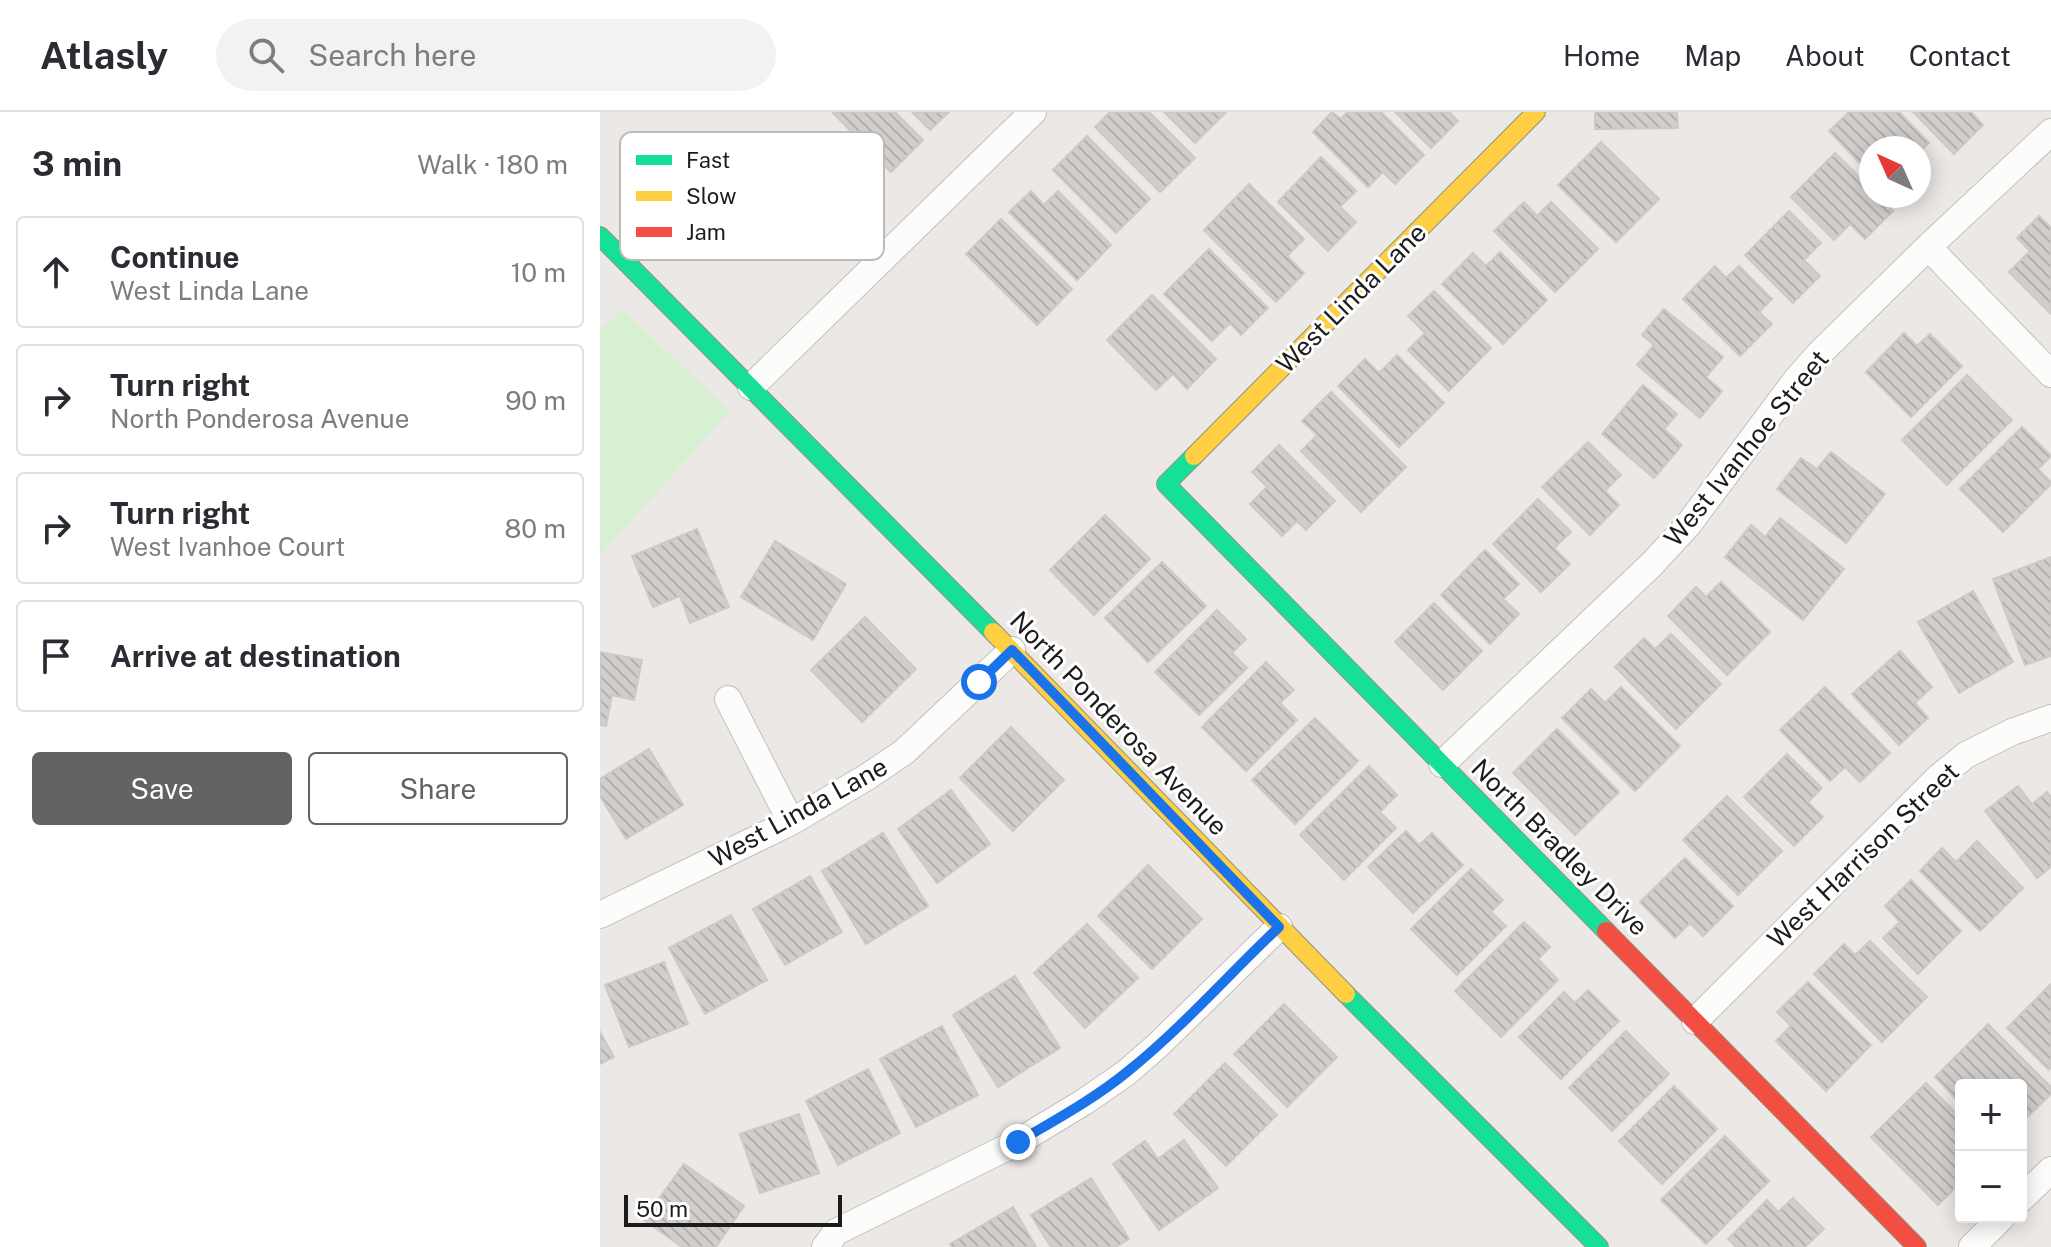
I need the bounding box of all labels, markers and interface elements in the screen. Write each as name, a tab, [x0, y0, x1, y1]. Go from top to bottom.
search box	[216, 19, 776, 91]
text: Atlasly	[40, 33, 168, 78]
icon: search	[244, 33, 288, 77]
text: Search here	[308, 37, 477, 73]
text: Home	[1563, 39, 1640, 72]
text: Map	[1684, 39, 1741, 72]
text: About	[1785, 39, 1865, 72]
text: Contact	[1909, 39, 2011, 72]
legend	[620, 132, 884, 260]
north arrow	[1859, 136, 1931, 208]
text: 3 min	[32, 144, 122, 184]
text: Fast	[686, 147, 730, 173]
text: Walk · 180 m	[417, 149, 568, 180]
text: Slow	[686, 183, 736, 209]
street label: West Linda Lane	[1270, 217, 1432, 379]
text: Jam	[686, 219, 726, 245]
text: Continue	[110, 239, 240, 275]
icon: ahead	[34, 250, 78, 294]
text: 10 m	[511, 257, 566, 288]
text: West Linda Lane	[110, 275, 309, 306]
street label: West Ivanhoe Street	[1657, 344, 1835, 552]
text: Turn right	[110, 367, 250, 403]
icon: right	[34, 378, 78, 422]
text: 90 m	[505, 385, 566, 416]
text: North Ponderosa Avenue	[110, 403, 409, 434]
text: Turn right	[110, 495, 250, 531]
icon: right	[34, 506, 78, 550]
text: 80 m	[505, 513, 566, 544]
text: West Ivanhoe Court	[110, 531, 345, 562]
street label: North Ponderosa Avenue	[1004, 605, 1234, 841]
icon: arrive	[34, 634, 78, 678]
text: Arrive at destination	[110, 638, 401, 674]
route start	[961, 664, 997, 700]
street label: West Linda Lane	[703, 750, 893, 874]
button: Save	[32, 752, 292, 825]
button: Share	[308, 752, 568, 825]
street label: North Bradley Drive	[1465, 752, 1655, 942]
street label: West Harrison Street	[1761, 756, 1965, 954]
map controls	[1955, 1079, 2027, 1223]
button: +	[1955, 1079, 2027, 1151]
route end	[1000, 1124, 1036, 1160]
button: −	[1955, 1151, 2027, 1223]
scale bar	[624, 1191, 842, 1227]
text: 50 m	[636, 1196, 688, 1222]

